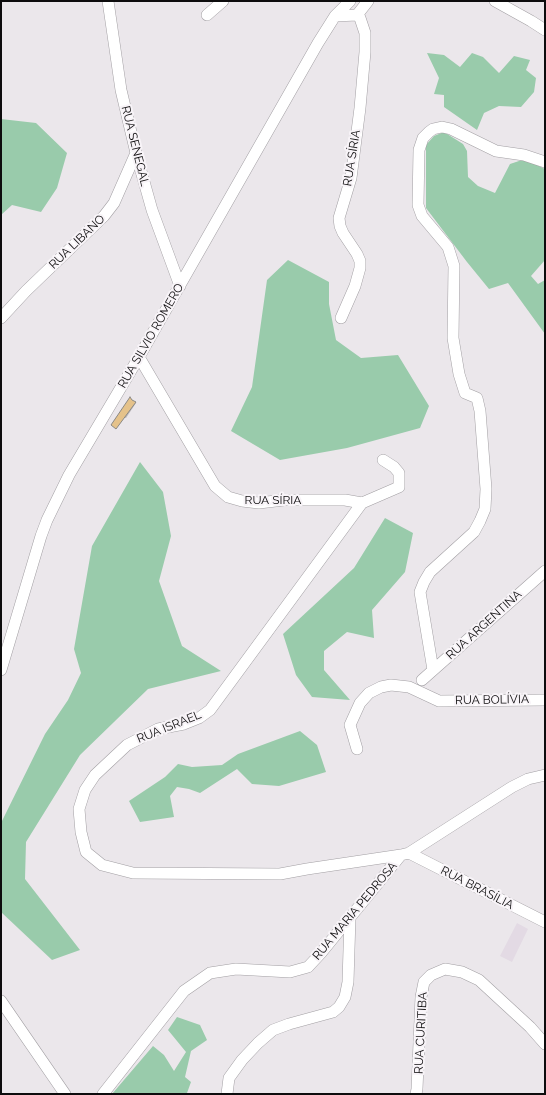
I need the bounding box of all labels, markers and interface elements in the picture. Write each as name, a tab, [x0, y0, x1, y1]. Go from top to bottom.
street label: RUA SENEGAL	[118, 104, 152, 188]
street label: RUA SÍRIA	[340, 129, 364, 187]
street label: RUA LIBANO	[46, 212, 108, 272]
street label: RUA SILVIO ROMERO	[115, 281, 187, 391]
street label: RUA SÍRIA	[245, 493, 301, 507]
street label: RUA ARGENTINA	[443, 587, 525, 663]
street label: RUA BOLÍVIA	[455, 692, 529, 708]
street label: RUA ISRAEL	[135, 708, 203, 746]
street label: RUA MARIA PEDROSA	[310, 859, 400, 963]
street label: RUA BRASÍLIA	[438, 863, 516, 913]
street label: RUA CURITIBA	[412, 992, 430, 1074]

